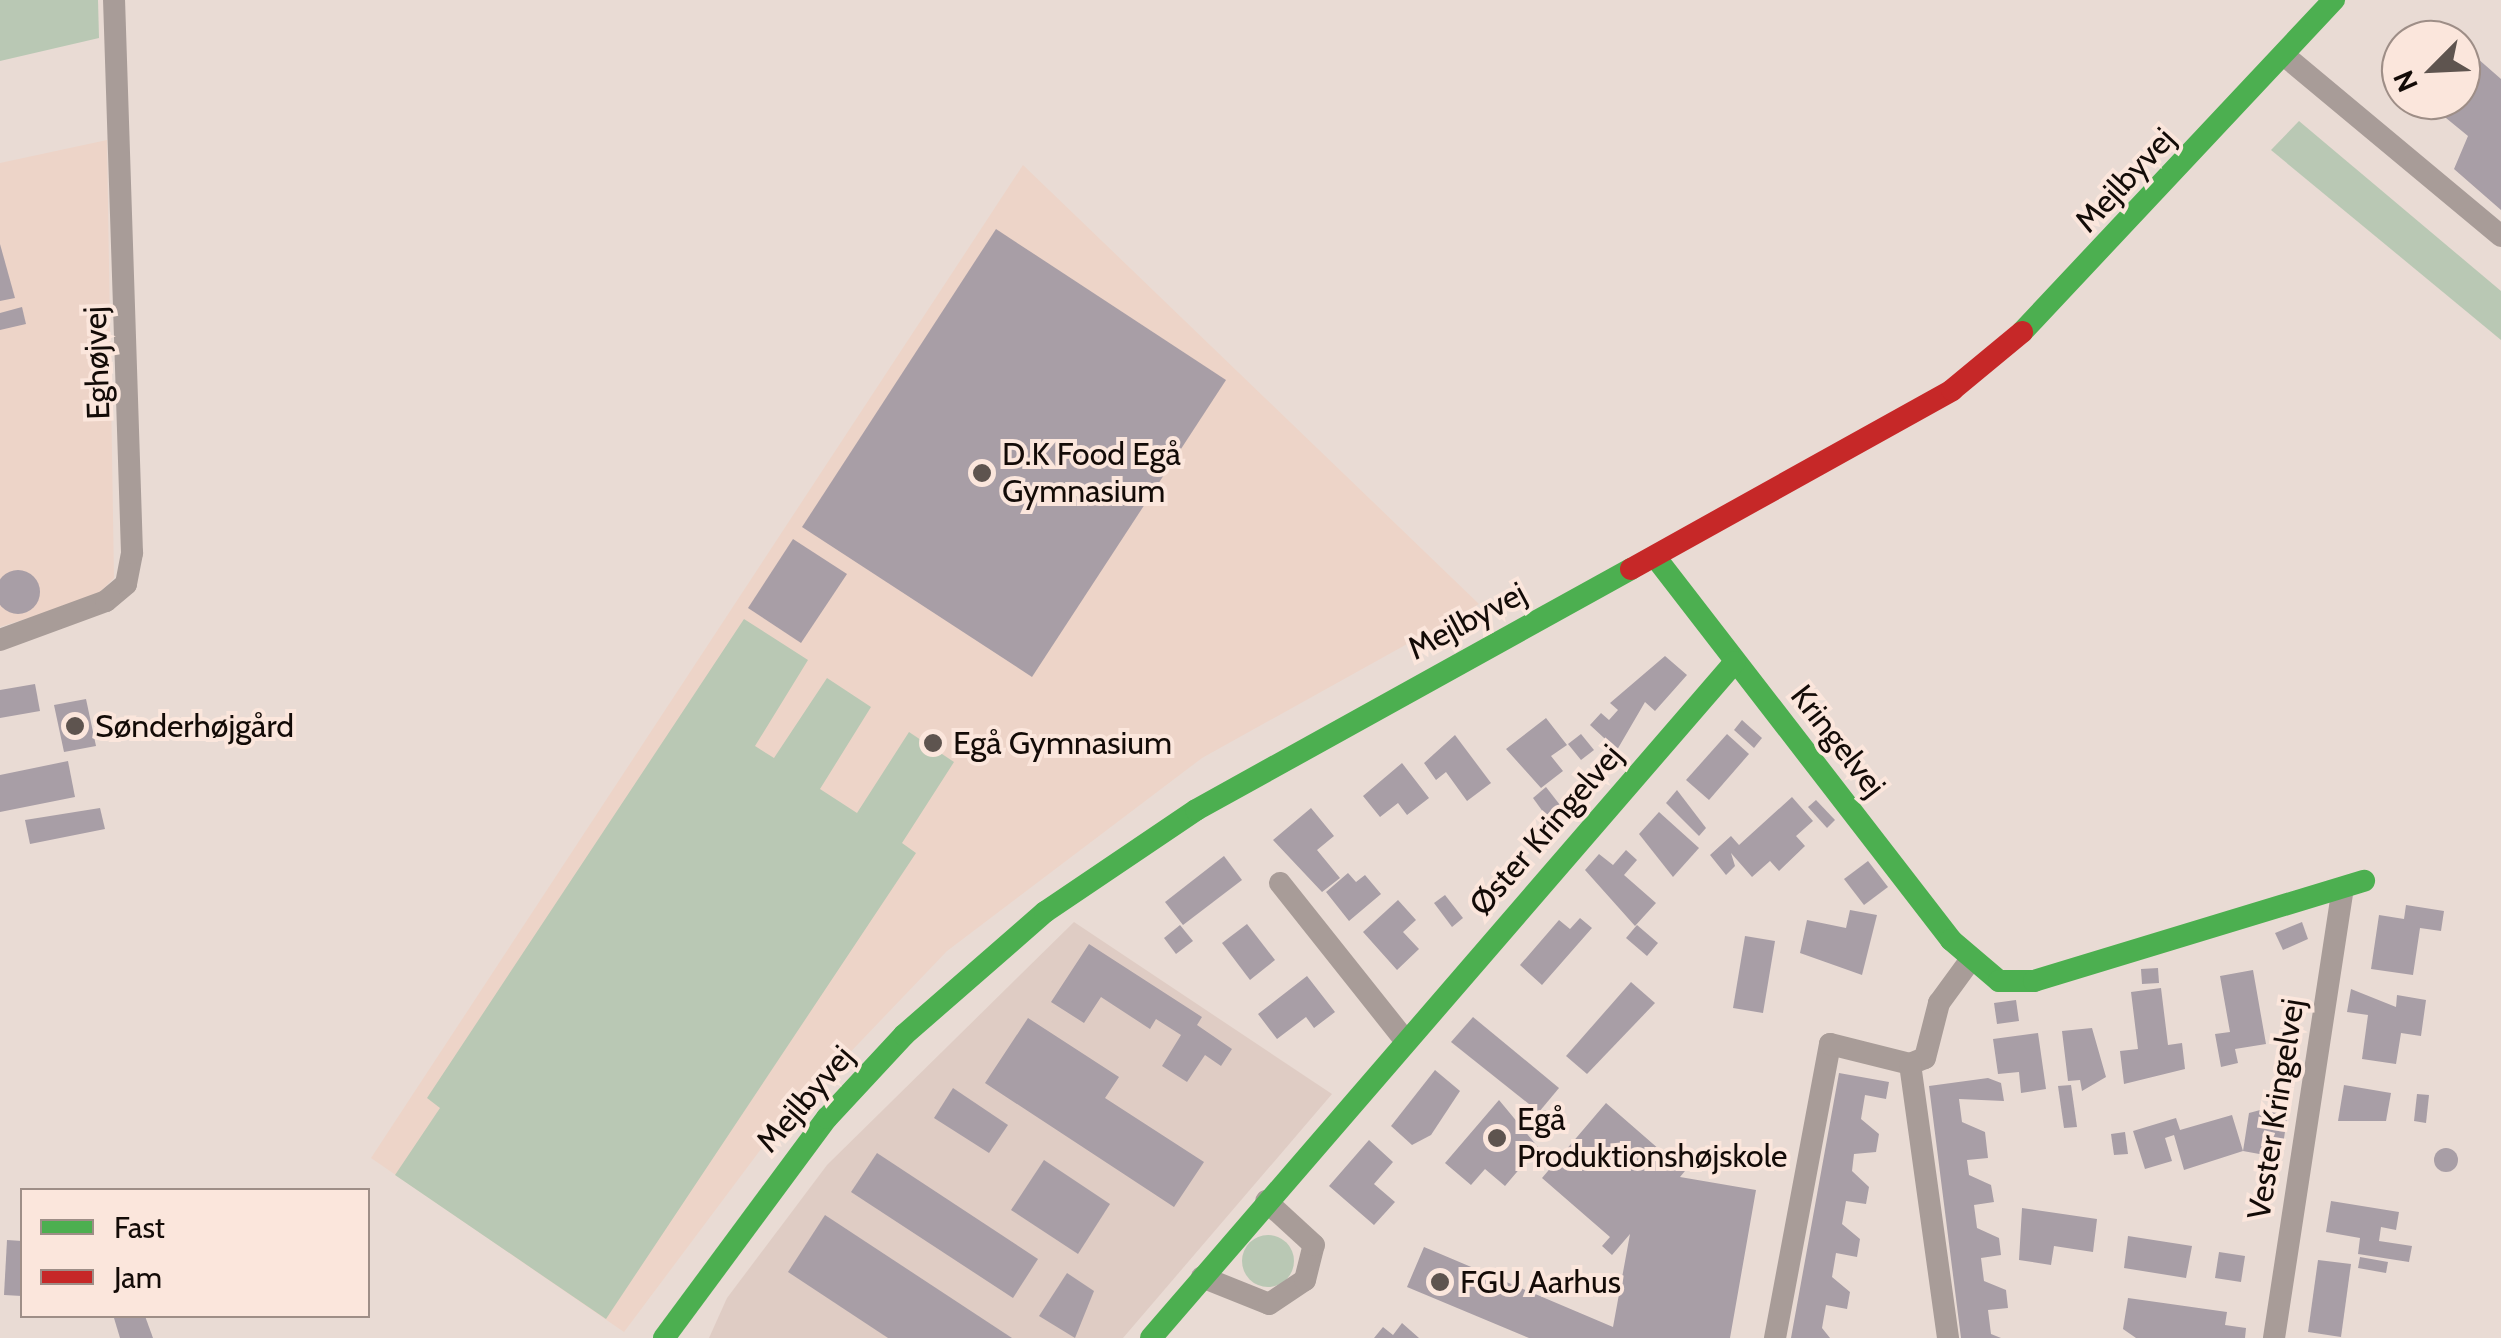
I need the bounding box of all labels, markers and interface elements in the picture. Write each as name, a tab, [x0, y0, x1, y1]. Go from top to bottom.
north arrow	[2381, 20, 2481, 120]
text: N	[2386, 65, 2425, 97]
street label: Mejlbyvej	[2067, 120, 2183, 240]
street label: Eghøjvej	[76, 306, 118, 420]
place label: D.K Food Egå Gymnasium	[1002, 436, 1181, 511]
marker: D.K Food Egå Gymnasium	[971, 462, 993, 484]
street label: Mejlbyvej	[1401, 574, 1533, 668]
street label: Kringelvej	[1782, 677, 1894, 805]
place label: Sønderhøjgård	[95, 707, 294, 745]
marker: Sønderhøjgård	[64, 715, 86, 737]
place label: Egå Gymnasium	[953, 724, 1172, 762]
marker: Egå Gymnasium	[922, 732, 944, 754]
street label: Øster Kringelvej	[1462, 737, 1630, 923]
street label: Vester Kringelvej	[2240, 996, 2312, 1222]
street label: Mejlbyvej	[748, 1038, 862, 1160]
place label: Egå Produktionshøjskole	[1517, 1101, 1787, 1176]
marker: Egå Produktionshøjskole	[1486, 1127, 1508, 1149]
legend	[20, 1188, 370, 1318]
text: Fast	[114, 1209, 165, 1246]
text: Jam	[114, 1259, 162, 1296]
place label: FGU Aarhus	[1460, 1263, 1621, 1301]
marker: FGU Aarhus	[1429, 1271, 1451, 1293]

